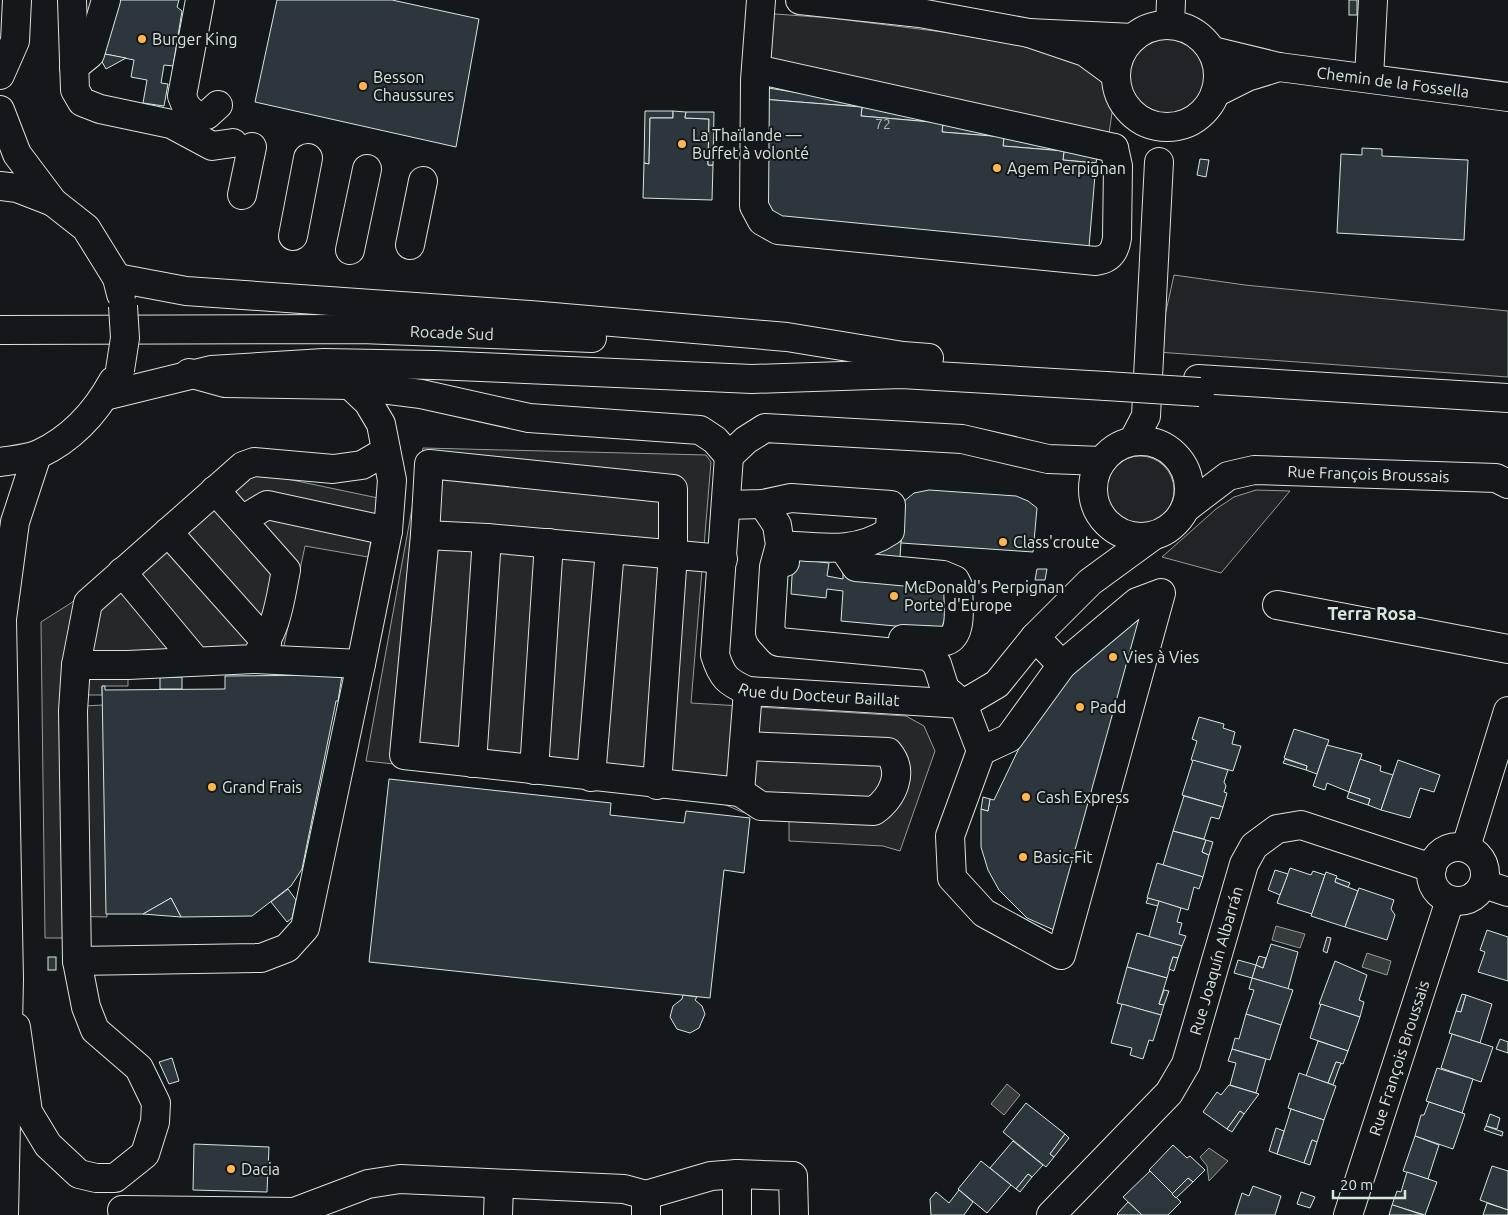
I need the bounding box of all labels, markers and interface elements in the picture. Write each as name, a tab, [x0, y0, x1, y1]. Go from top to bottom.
place label: Burger King	[152, 30, 237, 48]
marker: Burger King	[136, 33, 148, 45]
street label: Chemin de la Fossella	[1316, 63, 1470, 101]
place label: Besson Chaussures	[373, 68, 454, 104]
marker: Besson Chaussures	[357, 80, 369, 92]
house number: 72	[875, 116, 891, 132]
place label: La Thaïlande — Buffet à volonté	[692, 126, 809, 162]
marker: La Thaïlande — Buffet à volonté	[676, 138, 688, 150]
place label: Agem Perpignan	[1007, 159, 1126, 177]
marker: Agem Perpignan	[991, 162, 1003, 174]
street label: Rocade Sud	[410, 322, 494, 343]
street label: Rue François Broussais	[1287, 462, 1450, 485]
place label: Class'croute	[1013, 533, 1100, 551]
marker: Class'croute	[997, 536, 1009, 548]
place label: McDonald's Perpignan Porte d'Europe	[904, 578, 1064, 614]
marker: McDonald's Perpignan Porte d'Europe	[888, 590, 900, 602]
district label: Terra Rosa	[1327, 603, 1417, 623]
place label: Vies à Vies	[1123, 648, 1199, 666]
marker: Vies à Vies	[1107, 651, 1119, 663]
street label: Rue du Docteur Baillat	[736, 679, 901, 709]
place label: Padd	[1090, 698, 1126, 716]
marker: Padd	[1074, 701, 1086, 713]
place label: Grand Frais	[222, 778, 302, 796]
marker: Grand Frais	[206, 781, 218, 793]
place label: Cash Express	[1036, 788, 1129, 806]
marker: Cash Express	[1020, 791, 1032, 803]
place label: Basic-Fit	[1033, 848, 1093, 866]
marker: Basic-Fit	[1017, 851, 1029, 863]
street label: Rue Joaquín Albarrán	[1186, 884, 1246, 1037]
street label: Rue François Broussais	[1365, 978, 1432, 1138]
place label: Dacia	[241, 1160, 280, 1178]
marker: Dacia	[225, 1163, 237, 1175]
scale bar	[1333, 1168, 1406, 1200]
text: 20 m	[1340, 1176, 1373, 1193]

